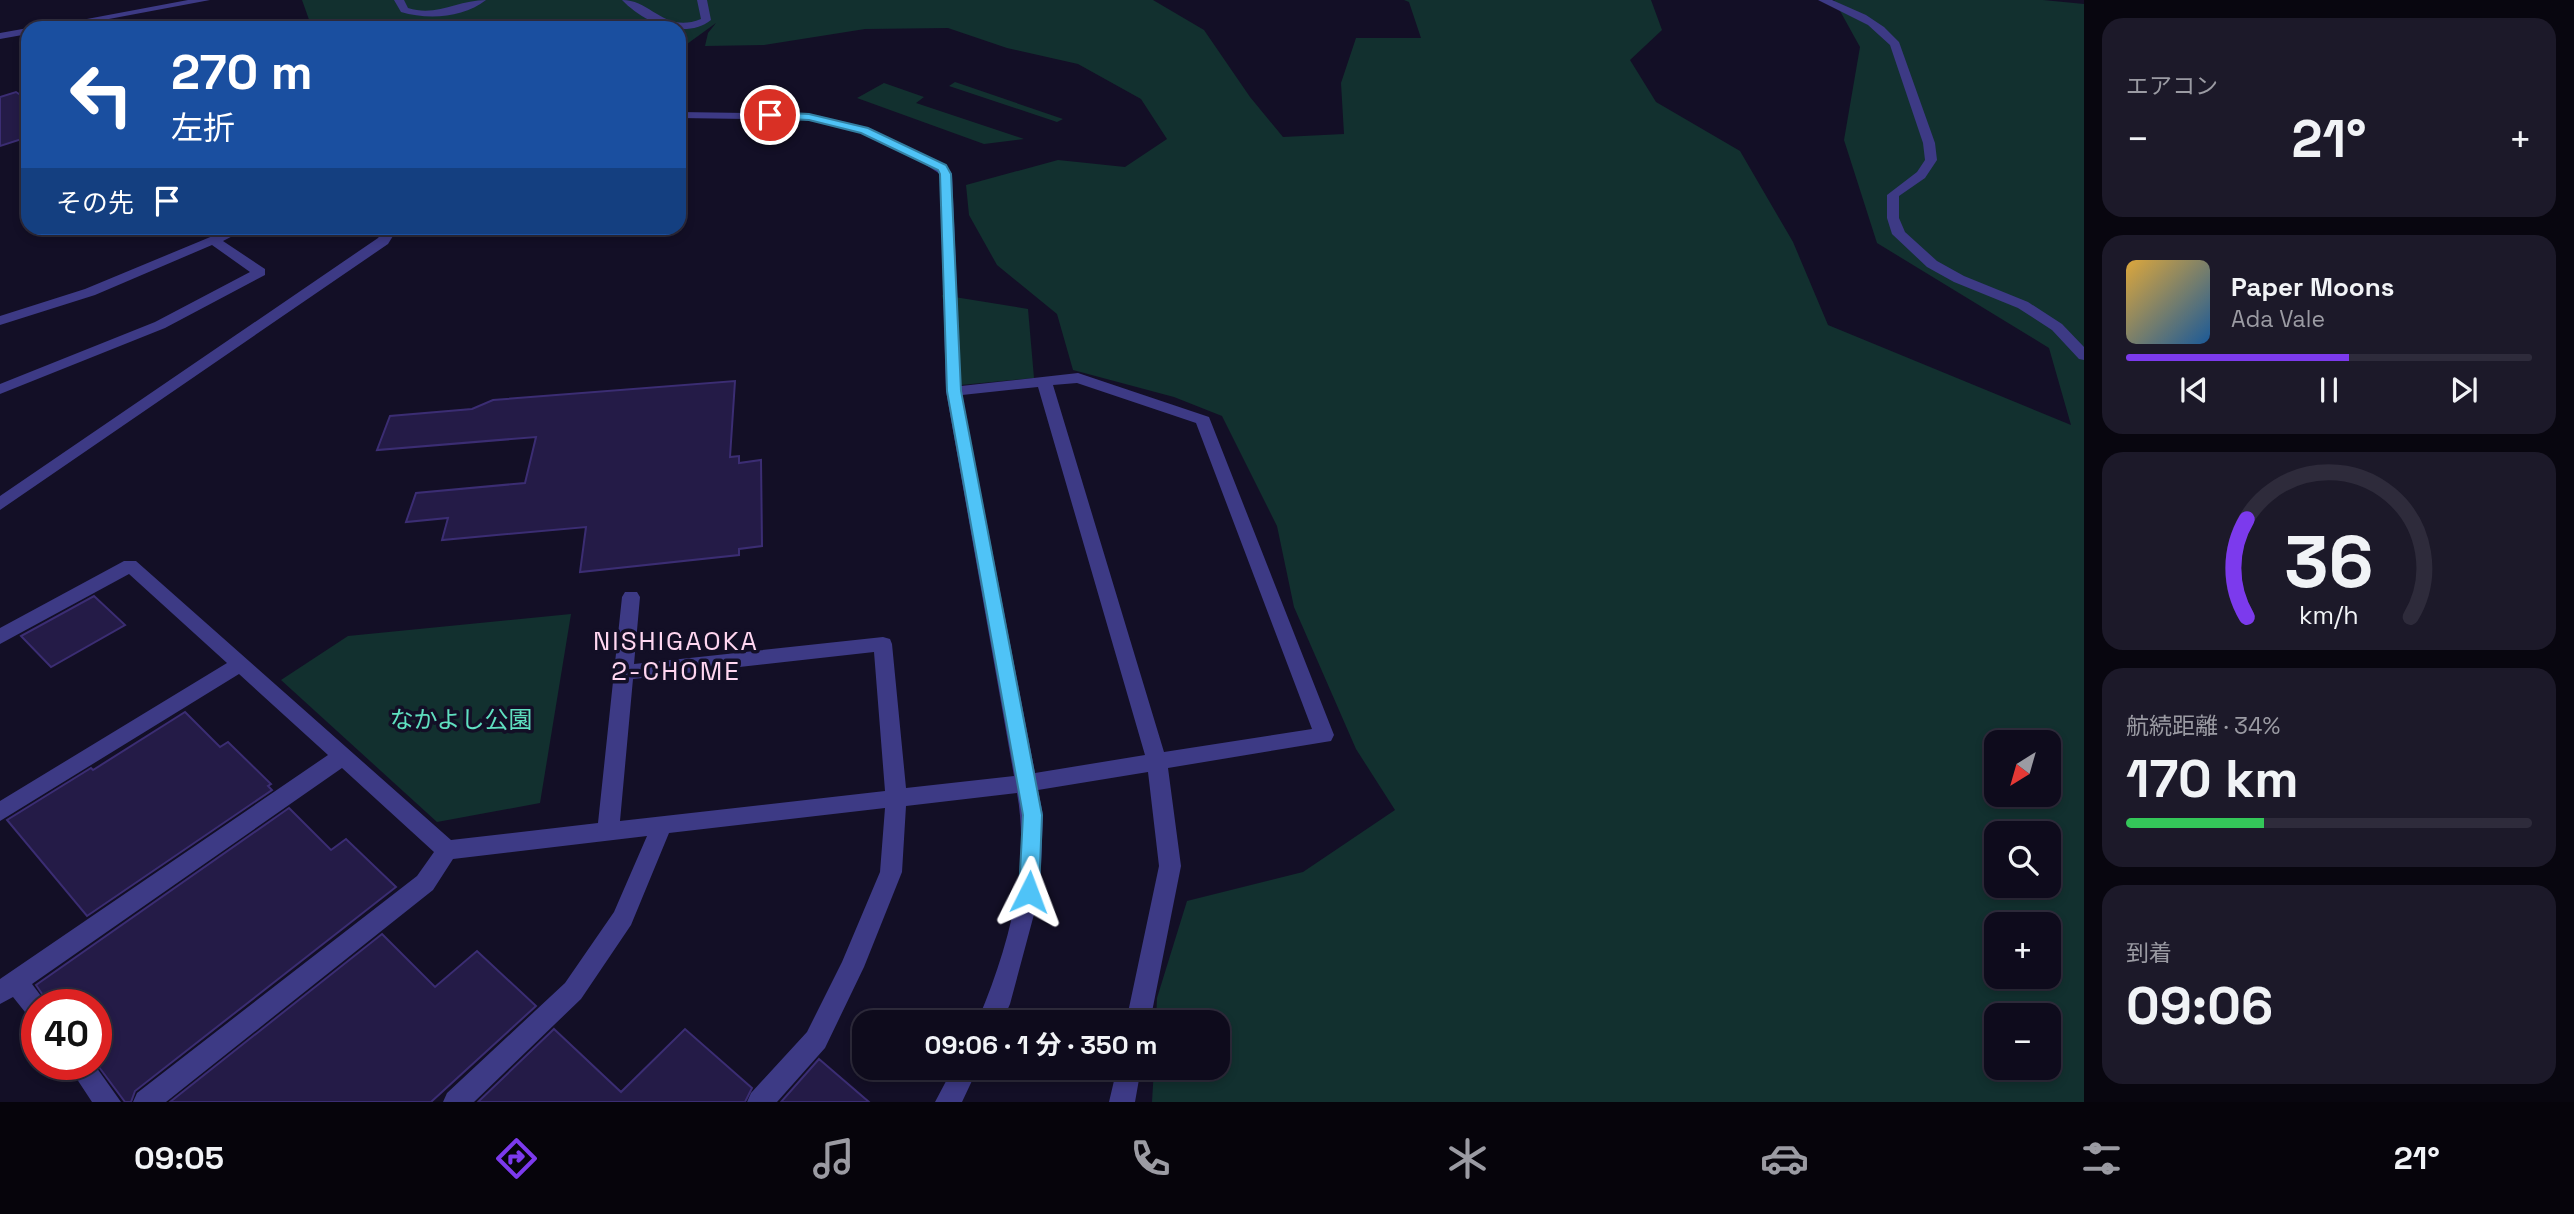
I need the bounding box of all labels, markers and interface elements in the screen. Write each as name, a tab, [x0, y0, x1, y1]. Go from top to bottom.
text: 270 m	[171, 41, 313, 103]
icon: left	[56, 49, 147, 140]
text: エアコン	[2126, 71, 2218, 101]
pin	[740, 85, 800, 145]
icon: arrive	[751, 96, 789, 134]
text: 21°	[2292, 106, 2366, 172]
text: 左折	[171, 108, 235, 148]
text: −	[2126, 115, 2150, 163]
text: +	[2508, 115, 2532, 163]
icon: arrive	[148, 182, 186, 220]
text: その先	[56, 186, 134, 220]
text: Paper Moons	[2231, 270, 2394, 304]
text: Ada Vale	[2231, 304, 2325, 334]
icon: previous	[2175, 371, 2213, 409]
icon: pause	[2310, 371, 2348, 409]
icon: next	[2445, 371, 2483, 409]
text: 36	[2284, 515, 2374, 608]
text: km/h	[2299, 599, 2359, 631]
district label: NISHIGAOKA 2-CHOME	[593, 624, 759, 688]
park label: なかよし公園	[390, 704, 532, 735]
text: 航続距離 · 34%	[2126, 711, 2280, 741]
north arrow	[1984, 730, 2062, 807]
map controls	[1984, 730, 2061, 1080]
text: 170 km	[2126, 746, 2299, 812]
button: search	[1984, 821, 2061, 898]
position arrow	[992, 855, 1066, 929]
button: +	[1984, 912, 2061, 989]
text: 到着	[2126, 938, 2172, 968]
text: 09:06	[2126, 973, 2273, 1039]
speed limit sign: 40	[21, 989, 112, 1080]
button: −	[1984, 1003, 2061, 1080]
text: 09:06 · 1 分 · 350 m	[925, 1028, 1157, 1062]
icon: directions	[492, 1134, 541, 1183]
icon: music	[809, 1134, 858, 1183]
icon: phone	[1126, 1134, 1175, 1183]
icon: climate	[1443, 1134, 1492, 1183]
icon: car	[1760, 1134, 1809, 1183]
icon: filters	[2077, 1134, 2126, 1183]
text: 09:05	[134, 1138, 224, 1178]
text: 21°	[2394, 1138, 2440, 1178]

